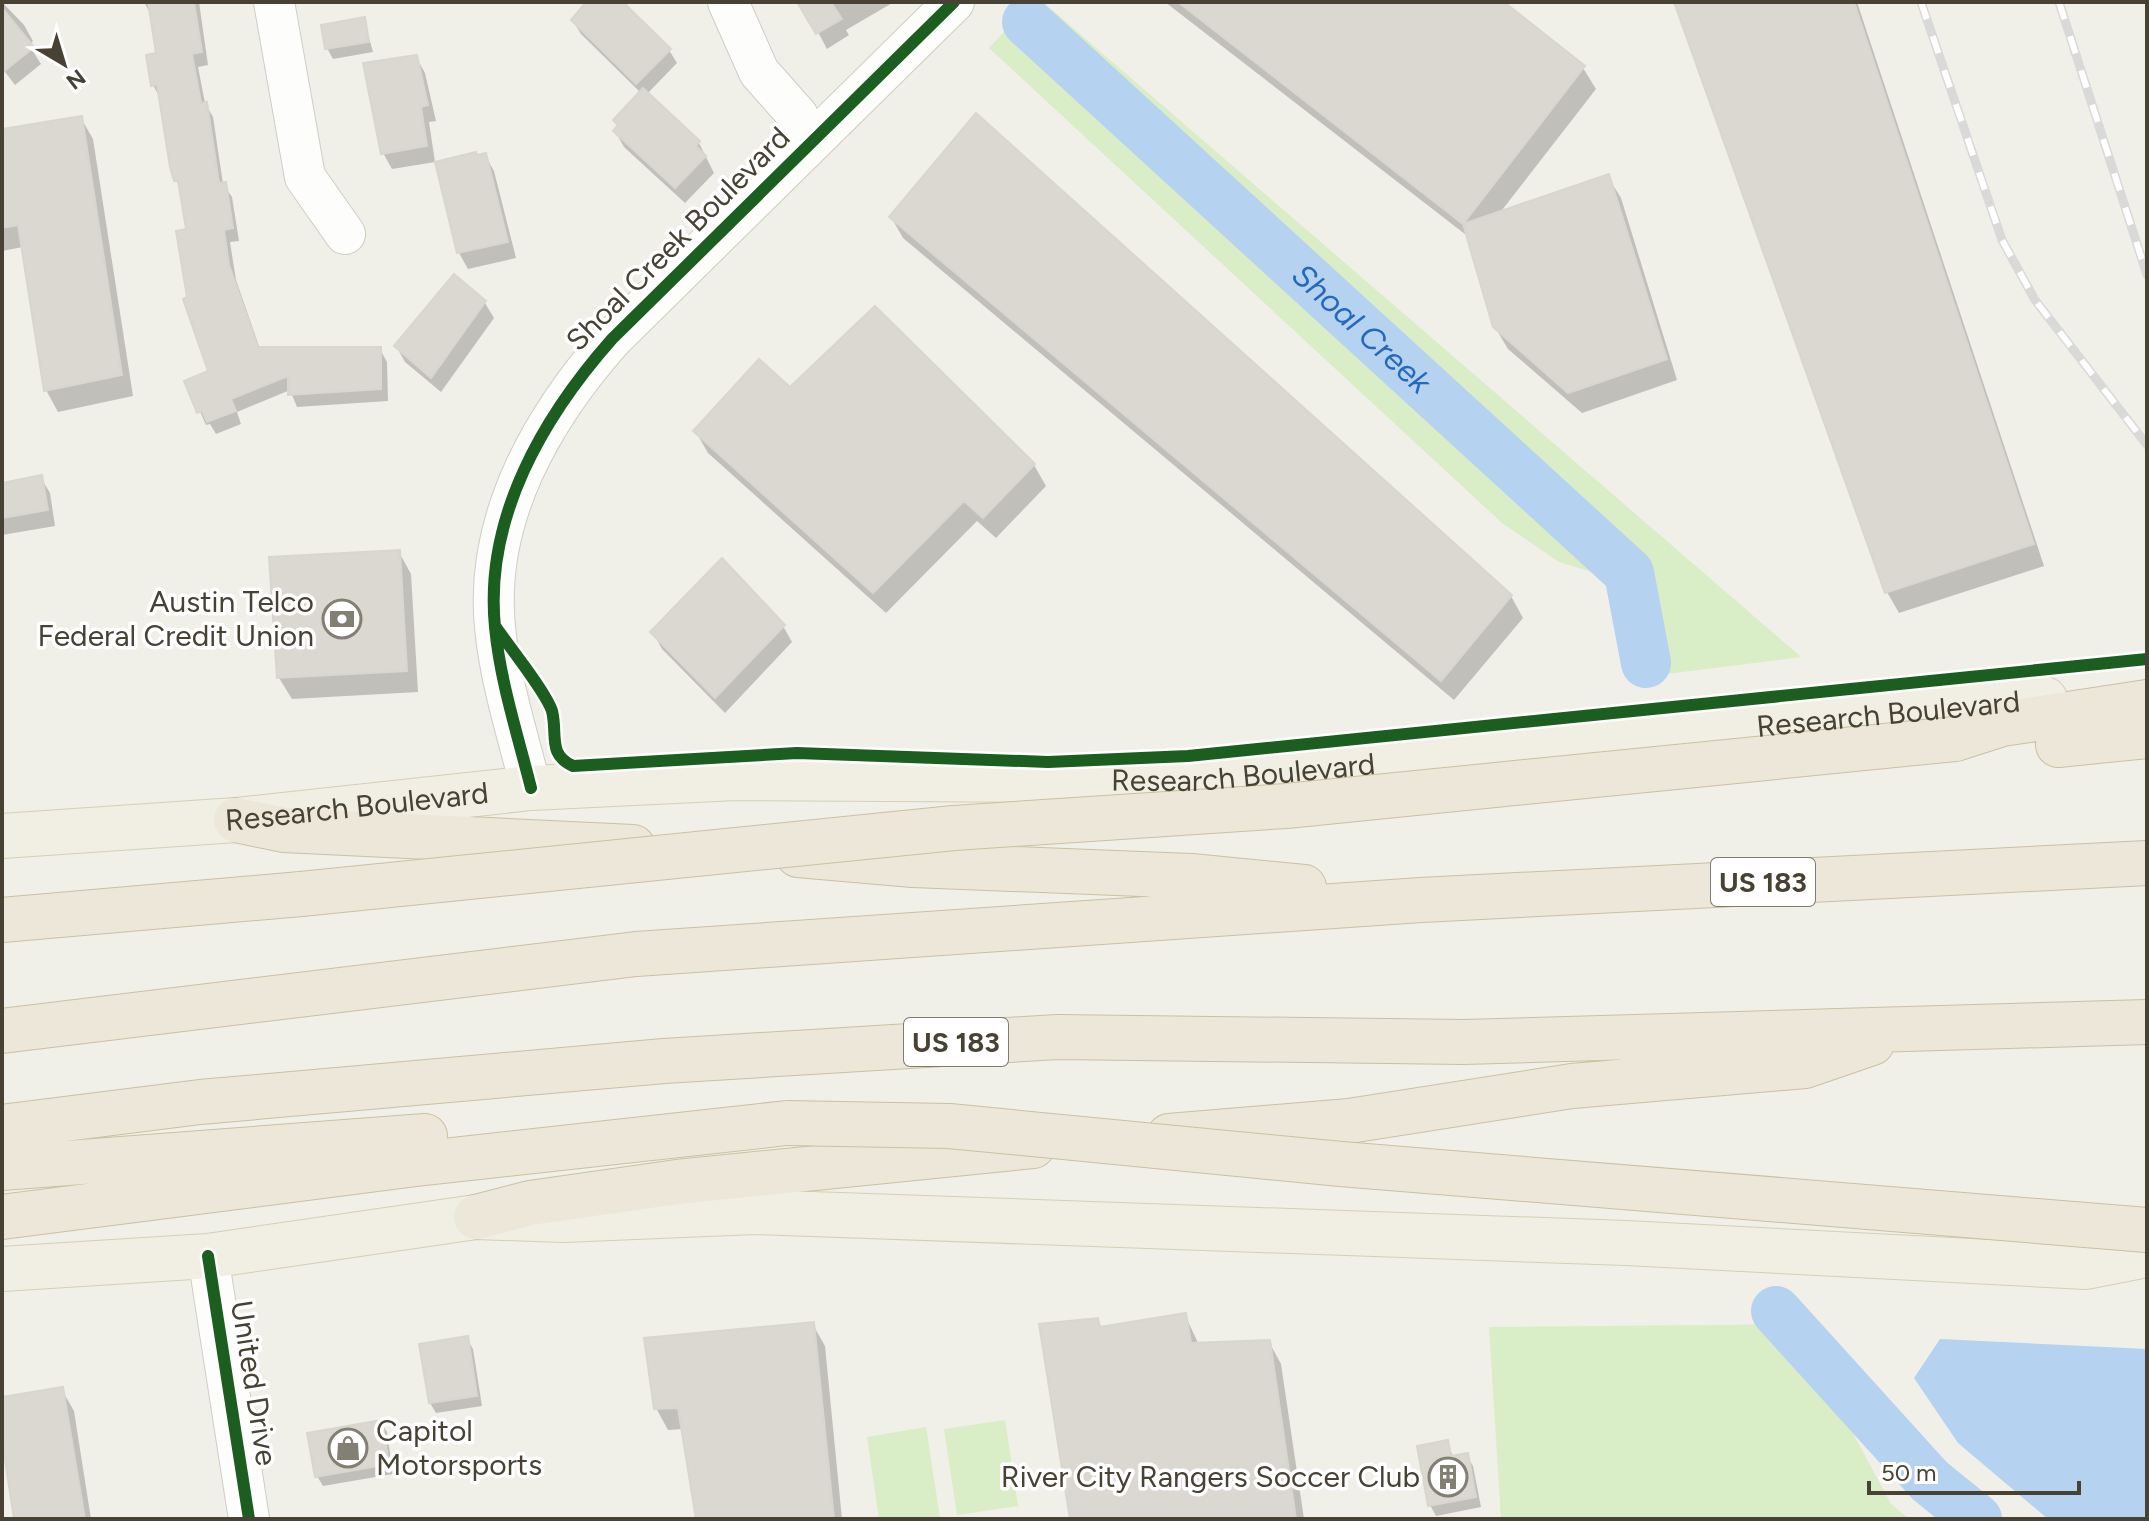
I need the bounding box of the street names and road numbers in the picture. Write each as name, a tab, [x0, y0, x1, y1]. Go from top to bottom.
street label: Shoal Creek Boulevard	[558, 119, 797, 358]
street label: Research Boulevard	[1755, 683, 2022, 745]
street label: Research Boulevard	[1111, 745, 1377, 799]
street label: Research Boulevard	[224, 774, 490, 839]
road number: US 183	[1711, 858, 1815, 906]
road number: US 183	[904, 1018, 1008, 1066]
street label: United Drive	[223, 1298, 286, 1468]

